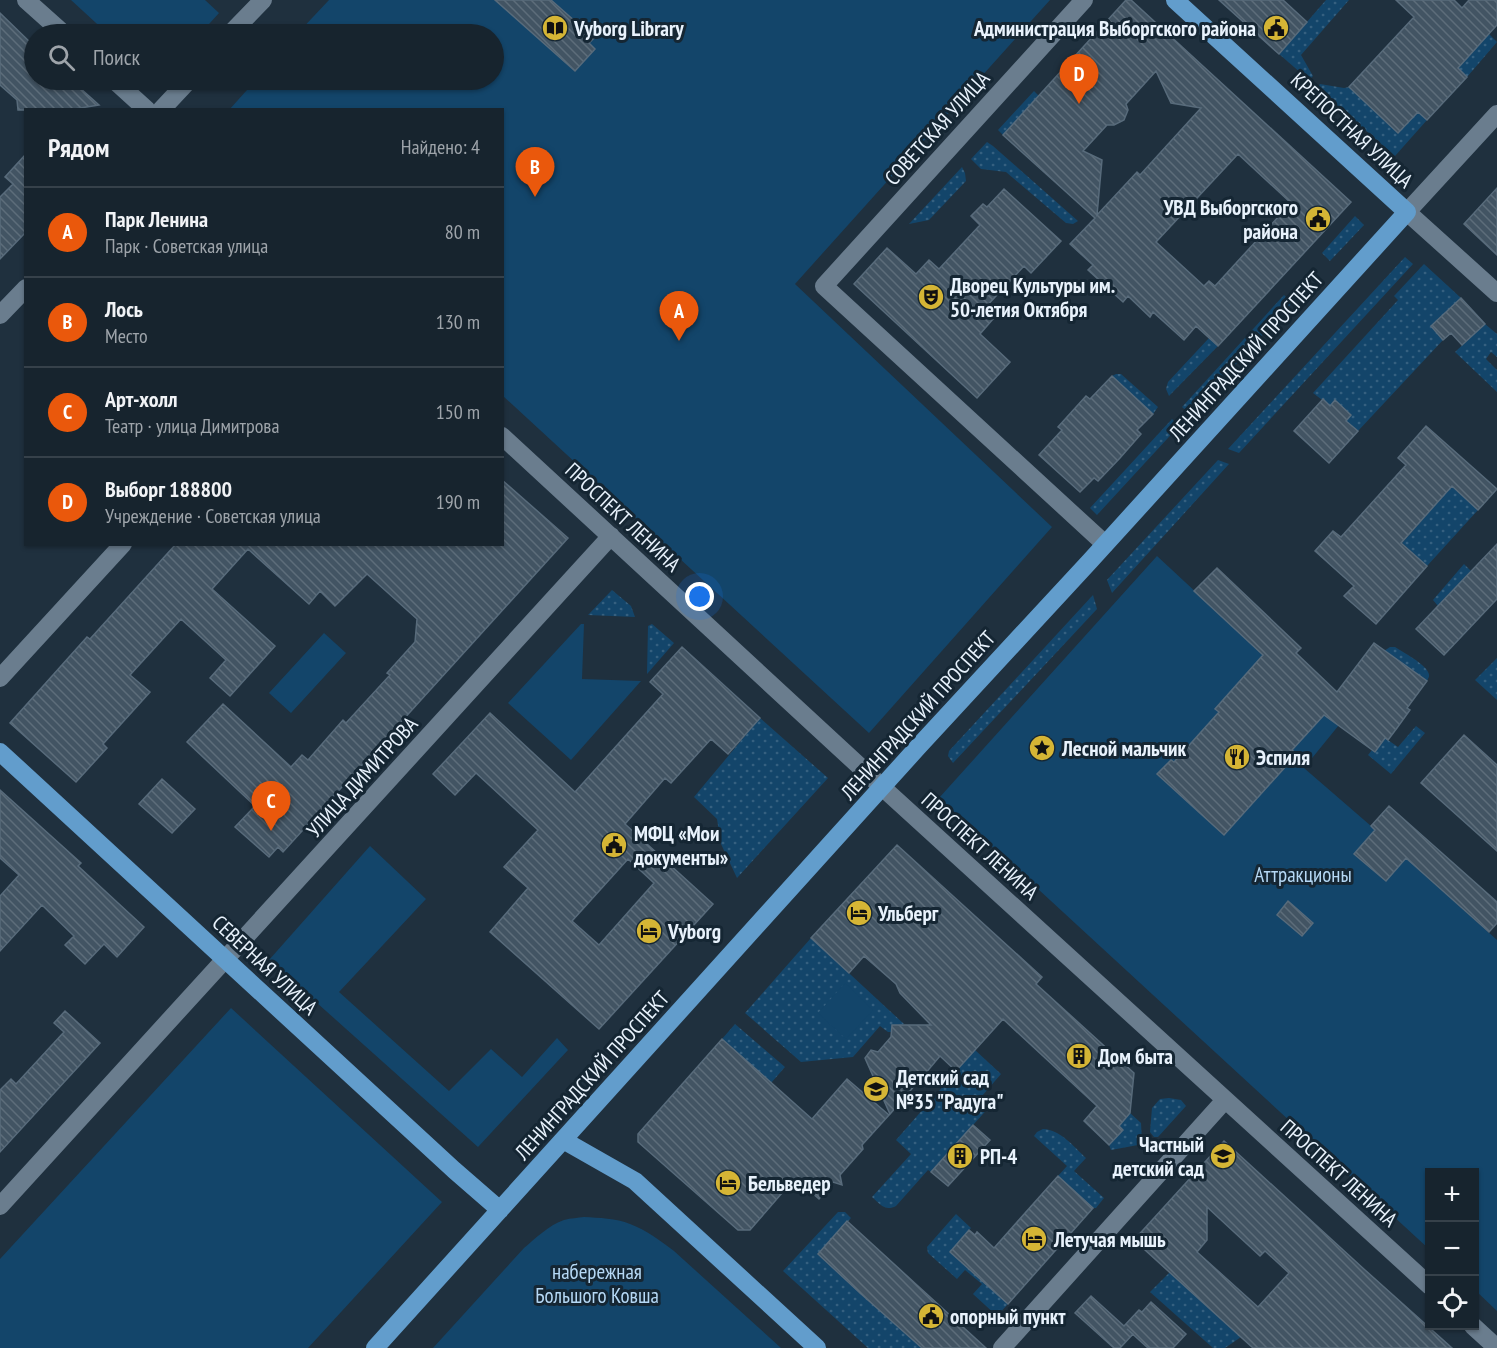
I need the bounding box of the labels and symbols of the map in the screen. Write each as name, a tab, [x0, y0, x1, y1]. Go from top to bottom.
library icon: Vyborg Library	[540, 13, 570, 43]
public building icon: Администрация Выборгского района	[1261, 13, 1291, 43]
place label: Vyborg Library	[573, 15, 684, 42]
place label: Администрация Выборгского района	[973, 15, 1256, 42]
pin: D	[1060, 54, 1098, 104]
street label: СОВЕТСКАЯ УЛИЦА	[879, 65, 995, 191]
street label: КРЕПОСТНАЯ УЛИЦА	[1285, 66, 1419, 194]
pin: B	[516, 148, 554, 197]
place label: УВД Выборгского района	[1162, 194, 1298, 245]
public building icon: УВД Выборгского района	[1303, 204, 1333, 234]
street label: ЛЕНИНГРАДСКИЙ ПРОСПЕКТ	[1162, 265, 1329, 447]
place label: Дворец Культуры им. 50-летия Октября	[950, 272, 1115, 323]
theatre icon: Дворец Культуры им. 50-летия Октября	[916, 282, 946, 312]
pin: A	[660, 292, 698, 341]
street label: ПРОСПЕКТ ЛЕНИНА	[560, 457, 686, 577]
your location	[685, 582, 714, 611]
street label: ЛЕНИНГРАДСКИЙ ПРОСПЕКТ	[834, 624, 1001, 806]
street label: УЛИЦА ДИМИТРОВА	[301, 711, 423, 843]
place icon: Лесной мальчик	[1027, 733, 1057, 763]
place label: Лесной мальчик	[1061, 735, 1187, 762]
restaurant icon: Эспиля	[1222, 742, 1252, 772]
place label: Эспиля	[1256, 744, 1310, 771]
pin: C	[252, 782, 290, 831]
street label: ПРОСПЕКТ ЛЕНИНА	[916, 786, 1044, 906]
place label: МФЦ «Мои документы»	[633, 820, 729, 871]
public building icon: МФЦ «Мои документы»	[599, 830, 629, 860]
park label: Аттракционы	[1254, 861, 1352, 888]
hotel icon: Ульберг	[844, 898, 874, 928]
place label: Ульберг	[877, 900, 939, 927]
street label: СЕВЕРНАЯ УЛИЦА	[207, 909, 323, 1021]
hotel icon: Vyborg	[634, 916, 664, 946]
place label: Vyborg	[667, 918, 721, 945]
street label: ЛЕНИНГРАДСКИЙ ПРОСПЕКТ	[508, 984, 675, 1166]
building icon: Дом быта	[1064, 1041, 1094, 1071]
place label: Дом быта	[1098, 1043, 1173, 1070]
place label: Детский сад №35 "Радуга"	[896, 1064, 1004, 1115]
school or university icon: Детский сад №35 "Радуга"	[861, 1074, 891, 1104]
street label: ПРОСПЕКТ ЛЕНИНА	[1275, 1113, 1403, 1233]
place label: Частный детский сад	[1112, 1131, 1204, 1182]
building icon: РП-4	[945, 1141, 975, 1171]
school or university icon: Частный детский сад	[1208, 1141, 1238, 1171]
place label: РП-4	[980, 1143, 1017, 1170]
hotel icon: Бельведер	[713, 1168, 743, 1198]
place label: Бельведер	[748, 1170, 831, 1197]
hotel icon: Летучая мышь	[1019, 1224, 1049, 1254]
place label: Летучая мышь	[1053, 1226, 1166, 1253]
park label: набережная Большого Ковша	[535, 1258, 659, 1309]
public building icon: опорный пункт	[916, 1301, 946, 1331]
place label: опорный пункт	[950, 1303, 1066, 1330]

